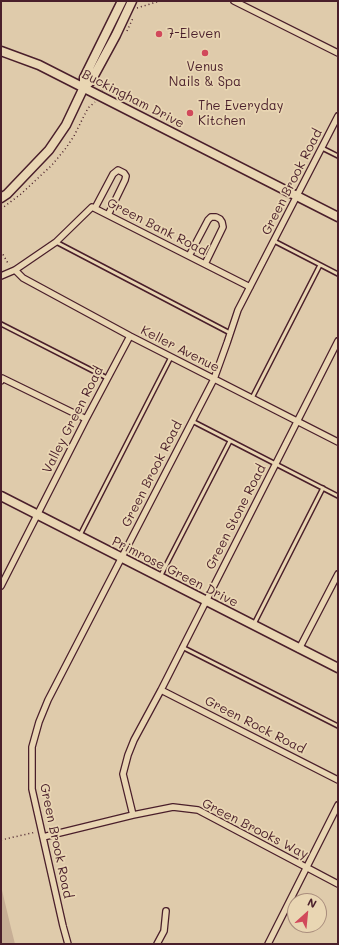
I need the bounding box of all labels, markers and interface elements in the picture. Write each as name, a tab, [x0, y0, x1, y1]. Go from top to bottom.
place label: 7-Eleven	[167, 26, 221, 42]
marker: 7-Eleven	[154, 29, 164, 39]
marker: Venus Nails & Spa	[200, 48, 210, 58]
place label: Venus Nails & Spa	[169, 59, 241, 90]
street label: Buckingham Drive	[79, 66, 187, 132]
place label: The Everyday Kitchen	[198, 98, 284, 129]
marker: The Everyday Kitchen	[185, 108, 195, 118]
street label: Green Brook Road	[258, 126, 326, 238]
street label: Green Bank Road	[104, 195, 210, 259]
street label: Keller Avenue	[138, 322, 222, 376]
street label: Valley Green Road	[39, 364, 107, 476]
street label: Green Brook Road	[118, 418, 186, 530]
street label: Green Stone Road	[203, 462, 269, 572]
street label: Primrose Green Drive	[109, 533, 241, 611]
street label: Green Rock Road	[202, 693, 308, 757]
street label: Green Brook Road	[36, 782, 76, 900]
street label: Green Brooks Way	[199, 795, 311, 863]
north arrow	[287, 893, 327, 933]
text: N	[305, 894, 319, 911]

